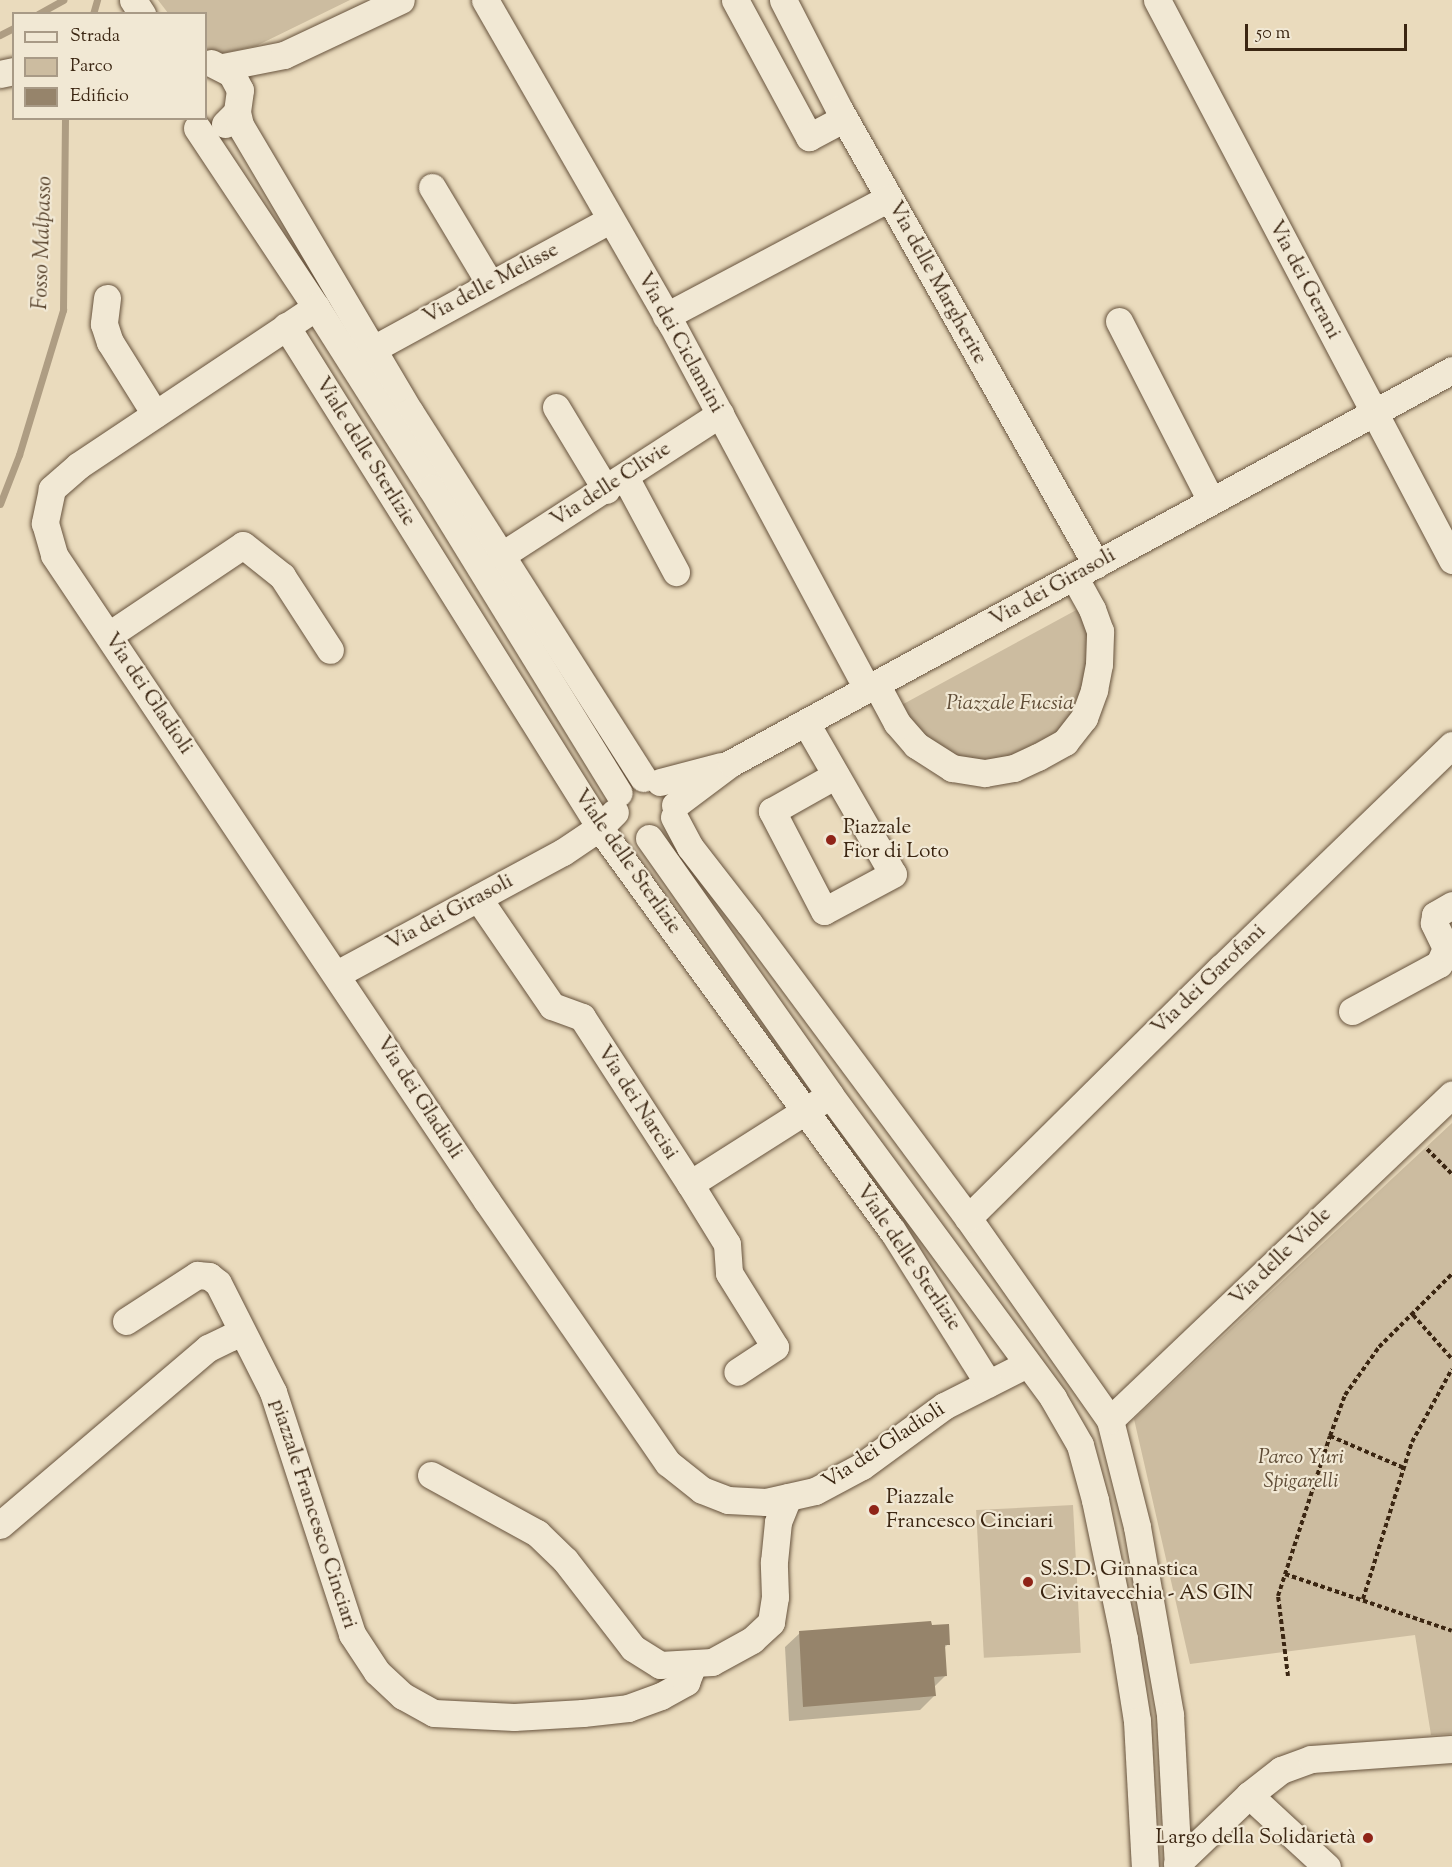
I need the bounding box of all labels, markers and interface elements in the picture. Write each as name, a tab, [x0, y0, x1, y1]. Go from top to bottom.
legend	[12, 12, 207, 120]
scale bar	[1248, 12, 1410, 50]
text: 50 m	[1256, 21, 1290, 47]
text: Strada	[70, 24, 120, 50]
text: Parco	[70, 54, 113, 80]
text: Edificio	[70, 84, 129, 110]
water label: Fosso Malpasso	[28, 176, 60, 310]
street label: Via delle Margherite	[882, 197, 992, 369]
street label: Via dei Gerani	[1262, 216, 1346, 344]
street label: Via delle Melisse	[419, 238, 563, 330]
street label: Via dei Ciclamini	[631, 268, 729, 418]
street label: Viale delle Sterlizie	[309, 373, 421, 531]
street label: Via delle Clivie	[546, 437, 676, 533]
street label: Via dei Girasoli	[986, 543, 1120, 633]
street label: Via dei Gladioli	[98, 628, 198, 760]
park label: Piazzale Fucsia	[946, 691, 1074, 717]
street label: Viale delle Sterlizie	[568, 785, 686, 939]
place label: Piazzale Fior di Loto	[843, 815, 949, 865]
marker: Piazzale Fior di Loto	[824, 833, 838, 847]
street label: Via dei Girasoli	[382, 869, 518, 957]
street label: Via dei Garofani	[1147, 919, 1271, 1041]
street label: Via dei Gladioli	[370, 1032, 468, 1164]
street label: Via dei Narcisi	[591, 1041, 683, 1165]
street label: Viale delle Sterlizie	[850, 1180, 966, 1336]
street label: Via delle Viole	[1225, 1202, 1337, 1312]
street label: piazzale Francesco Cinciari	[264, 1396, 362, 1632]
street label: Via dei Gladioli	[818, 1397, 950, 1495]
park label: Parco Yuri Spigarelli	[1258, 1445, 1344, 1495]
place label: Piazzale Francesco Cinciari	[886, 1485, 1054, 1535]
marker: Piazzale Francesco Cinciari	[867, 1503, 881, 1517]
place label: S.S.D. Ginnastica Civitavecchia - AS GIN	[1040, 1557, 1254, 1607]
marker: S.S.D. Ginnastica Civitavecchia - AS GIN	[1021, 1575, 1035, 1589]
place label: Largo della Solidarietà	[1156, 1825, 1356, 1851]
marker: Largo della Solidarietà	[1361, 1831, 1375, 1845]

